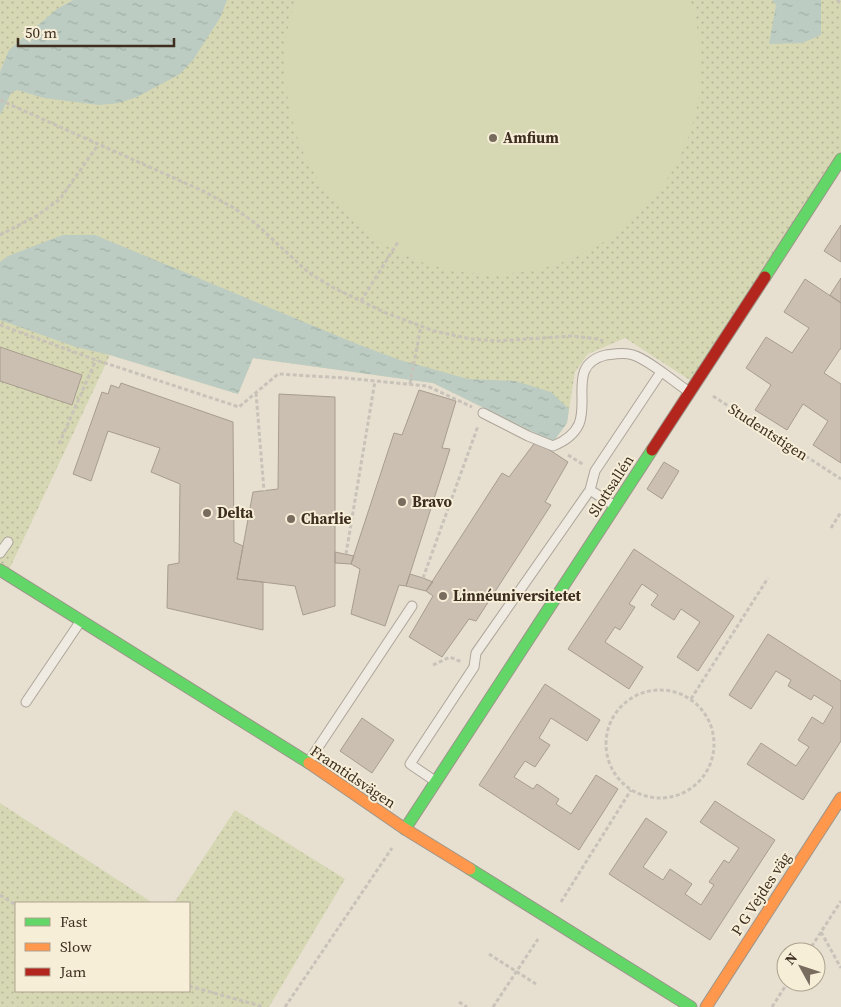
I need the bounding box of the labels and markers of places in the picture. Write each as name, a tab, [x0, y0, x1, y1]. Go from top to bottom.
place label: Amfium	[503, 127, 559, 148]
marker: Amfium	[487, 132, 499, 144]
place label: Bravo	[412, 491, 453, 512]
marker: Bravo	[396, 496, 408, 508]
place label: Delta	[217, 502, 254, 523]
marker: Delta	[201, 507, 213, 519]
place label: Charlie	[301, 508, 352, 529]
marker: Charlie	[285, 513, 297, 525]
place label: Linnéuniversitetet	[453, 585, 582, 606]
marker: Linnéuniversitetet	[437, 590, 449, 602]

